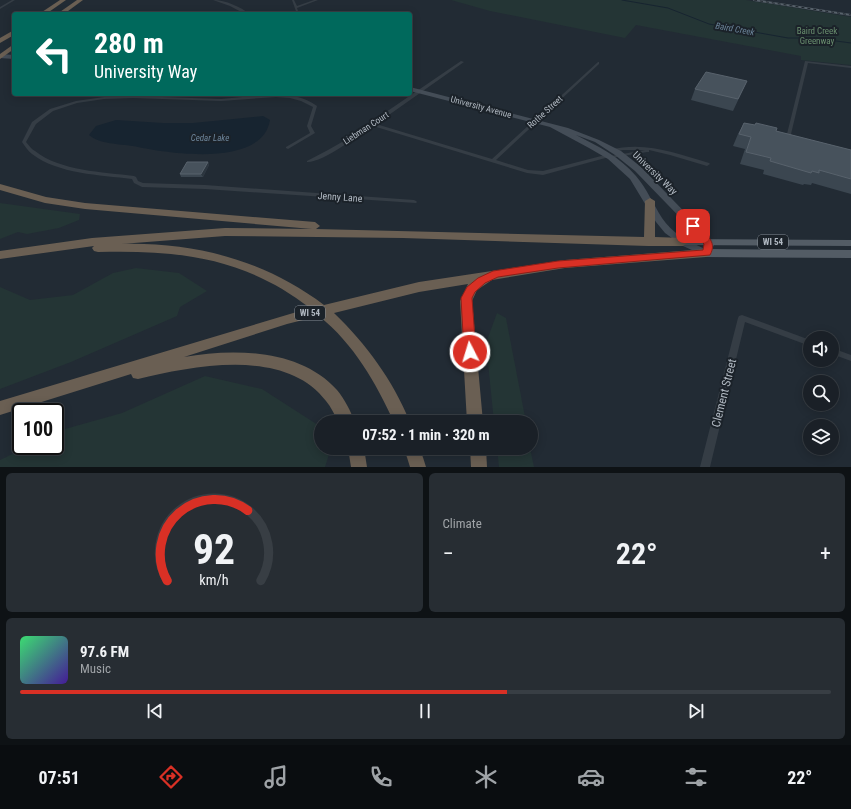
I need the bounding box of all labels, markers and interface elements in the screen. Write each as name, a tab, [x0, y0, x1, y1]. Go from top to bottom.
water label: Baird Creek	[715, 21, 756, 38]
park label: Baird Creek Greenway	[797, 26, 837, 46]
text: 280 m	[94, 27, 164, 60]
icon: left	[28, 28, 80, 80]
text: University Way	[94, 61, 197, 82]
street label: Rothe Street	[525, 93, 565, 130]
street label: University Avenue	[449, 94, 513, 120]
street label: Liebman Court	[341, 109, 391, 146]
water label: Cedar Lake	[191, 133, 229, 143]
street label: University Way	[631, 149, 679, 197]
street label: Jenny Lane	[317, 190, 363, 204]
pin	[676, 209, 710, 243]
icon: arrive	[682, 215, 704, 237]
road number: WI 54	[758, 235, 788, 249]
road number: WI 54	[295, 306, 325, 320]
position arrow	[449, 331, 491, 373]
map controls	[803, 331, 839, 455]
button: sound	[803, 331, 839, 367]
street label: Clement Street	[709, 357, 739, 429]
button: search	[803, 375, 839, 411]
speed limit sign: 100	[12, 403, 64, 455]
button: layers	[803, 419, 839, 455]
text: 07:52 · 1 min · 320 m	[362, 426, 490, 444]
text: Climate	[443, 516, 482, 531]
text: 92	[193, 524, 235, 573]
text: 22°	[616, 536, 658, 571]
text: −	[443, 541, 454, 566]
text: +	[820, 541, 831, 566]
text: km/h	[200, 571, 229, 587]
text: 97.6 FM	[80, 643, 129, 661]
text: Music	[80, 661, 111, 676]
icon: previous	[144, 700, 166, 722]
icon: pause	[414, 700, 436, 722]
icon: next	[685, 700, 707, 722]
icon: directions	[157, 763, 185, 791]
icon: music	[262, 763, 290, 791]
icon: phone	[367, 763, 395, 791]
icon: climate	[472, 763, 500, 791]
icon: car	[577, 763, 605, 791]
icon: filters	[682, 763, 710, 791]
text: 07:51	[39, 767, 80, 788]
text: 22°	[787, 767, 812, 788]

